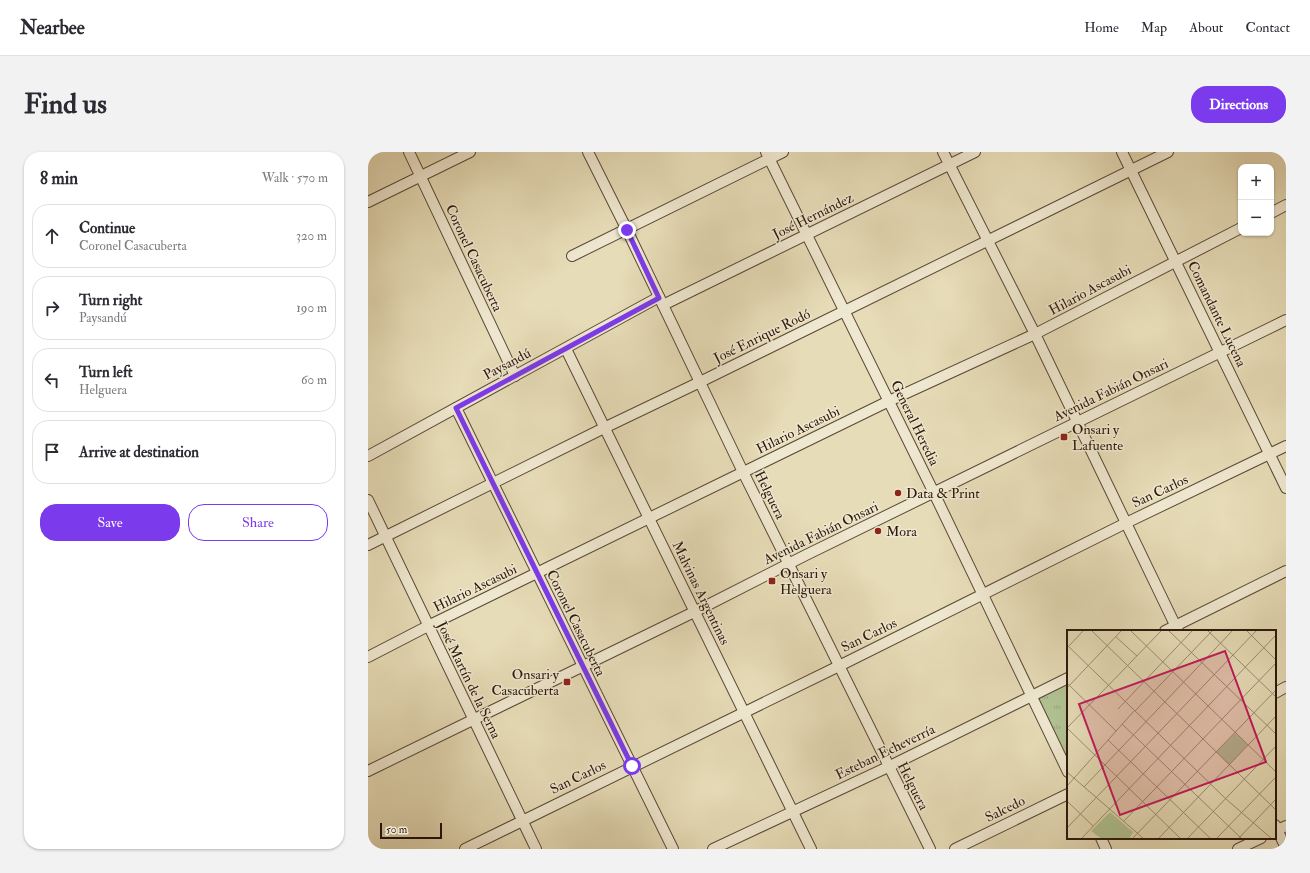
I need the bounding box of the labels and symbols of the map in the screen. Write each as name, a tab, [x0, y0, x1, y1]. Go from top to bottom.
street label: José Hernández	[769, 189, 856, 243]
street label: Coronel Casacuberta	[442, 202, 506, 314]
route end	[618, 221, 636, 239]
street label: Comandante Lucena	[1184, 258, 1250, 370]
street label: Hilario Ascasubi	[1046, 261, 1134, 319]
street label: José Enrique Rodó	[710, 305, 813, 367]
street label: Paysandú	[480, 344, 534, 384]
street label: Avenida Fabián Onsari	[1050, 355, 1171, 426]
street label: General Heredia	[887, 378, 943, 469]
street label: Hilario Ascasubi	[753, 402, 843, 458]
place label: Onsari y Lafuente	[1072, 421, 1123, 454]
marker: Onsari y Lafuente	[1059, 432, 1069, 442]
street label: Helguera	[751, 468, 789, 522]
street label: San Carlos	[1129, 471, 1191, 511]
place label: Data & Print	[906, 485, 980, 502]
marker: Data & Print	[893, 488, 903, 498]
street label: Avenida Fabián Onsari	[760, 498, 881, 569]
place label: Mora	[886, 523, 917, 540]
marker: Mora	[873, 526, 883, 536]
street label: Malvinas Argentinas	[669, 538, 734, 648]
street label: Hilario Ascasubi	[430, 560, 520, 616]
place label: Onsari y Helguera	[780, 565, 832, 598]
street label: Coronel Casacuberta	[543, 567, 609, 679]
marker: Onsari y Helguera	[767, 576, 777, 586]
street label: San Carlos	[838, 614, 900, 656]
street label: José Martín de la Serna	[433, 618, 505, 742]
inset map	[1067, 630, 1276, 839]
place label: Onsari y Casacuberta	[491, 666, 560, 699]
marker: Onsari y Casacuberta	[562, 677, 572, 687]
street label: Esteban Echeverría	[832, 720, 938, 783]
street label: San Carlos	[547, 756, 609, 798]
route start	[623, 757, 641, 775]
street label: Helguera	[894, 759, 932, 813]
street label: Salcedo	[982, 792, 1028, 826]
scale bar	[380, 821, 442, 840]

